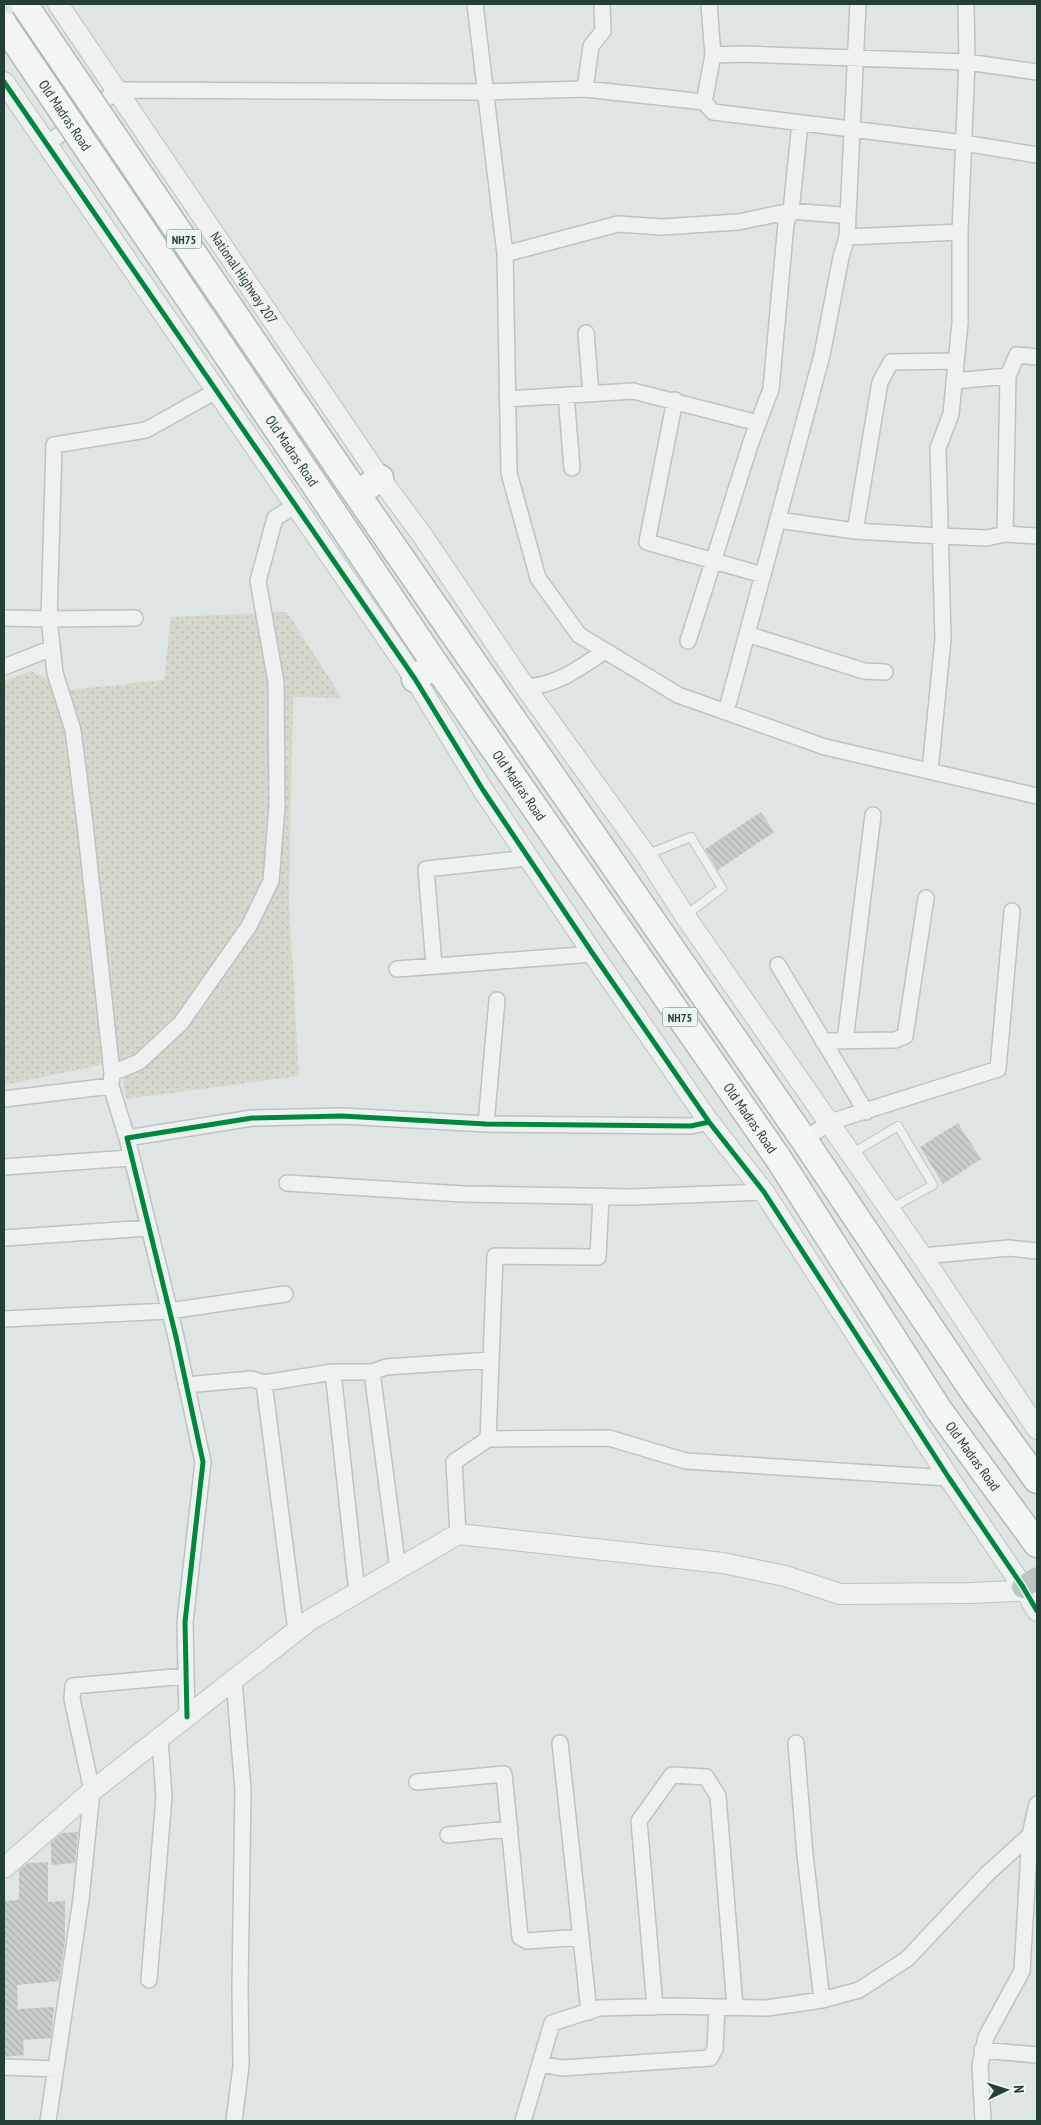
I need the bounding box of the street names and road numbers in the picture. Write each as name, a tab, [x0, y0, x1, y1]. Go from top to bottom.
street label: Old Madras Road	[35, 76, 95, 154]
street label: National Highway 207	[206, 228, 282, 327]
road number: NH75	[166, 230, 202, 248]
street label: Old Madras Road	[262, 412, 322, 490]
street label: Old Madras Road	[489, 747, 550, 824]
road number: NH75	[662, 1008, 698, 1026]
street label: Old Madras Road	[720, 1079, 781, 1157]
street label: Old Madras Road	[941, 1418, 1004, 1494]

